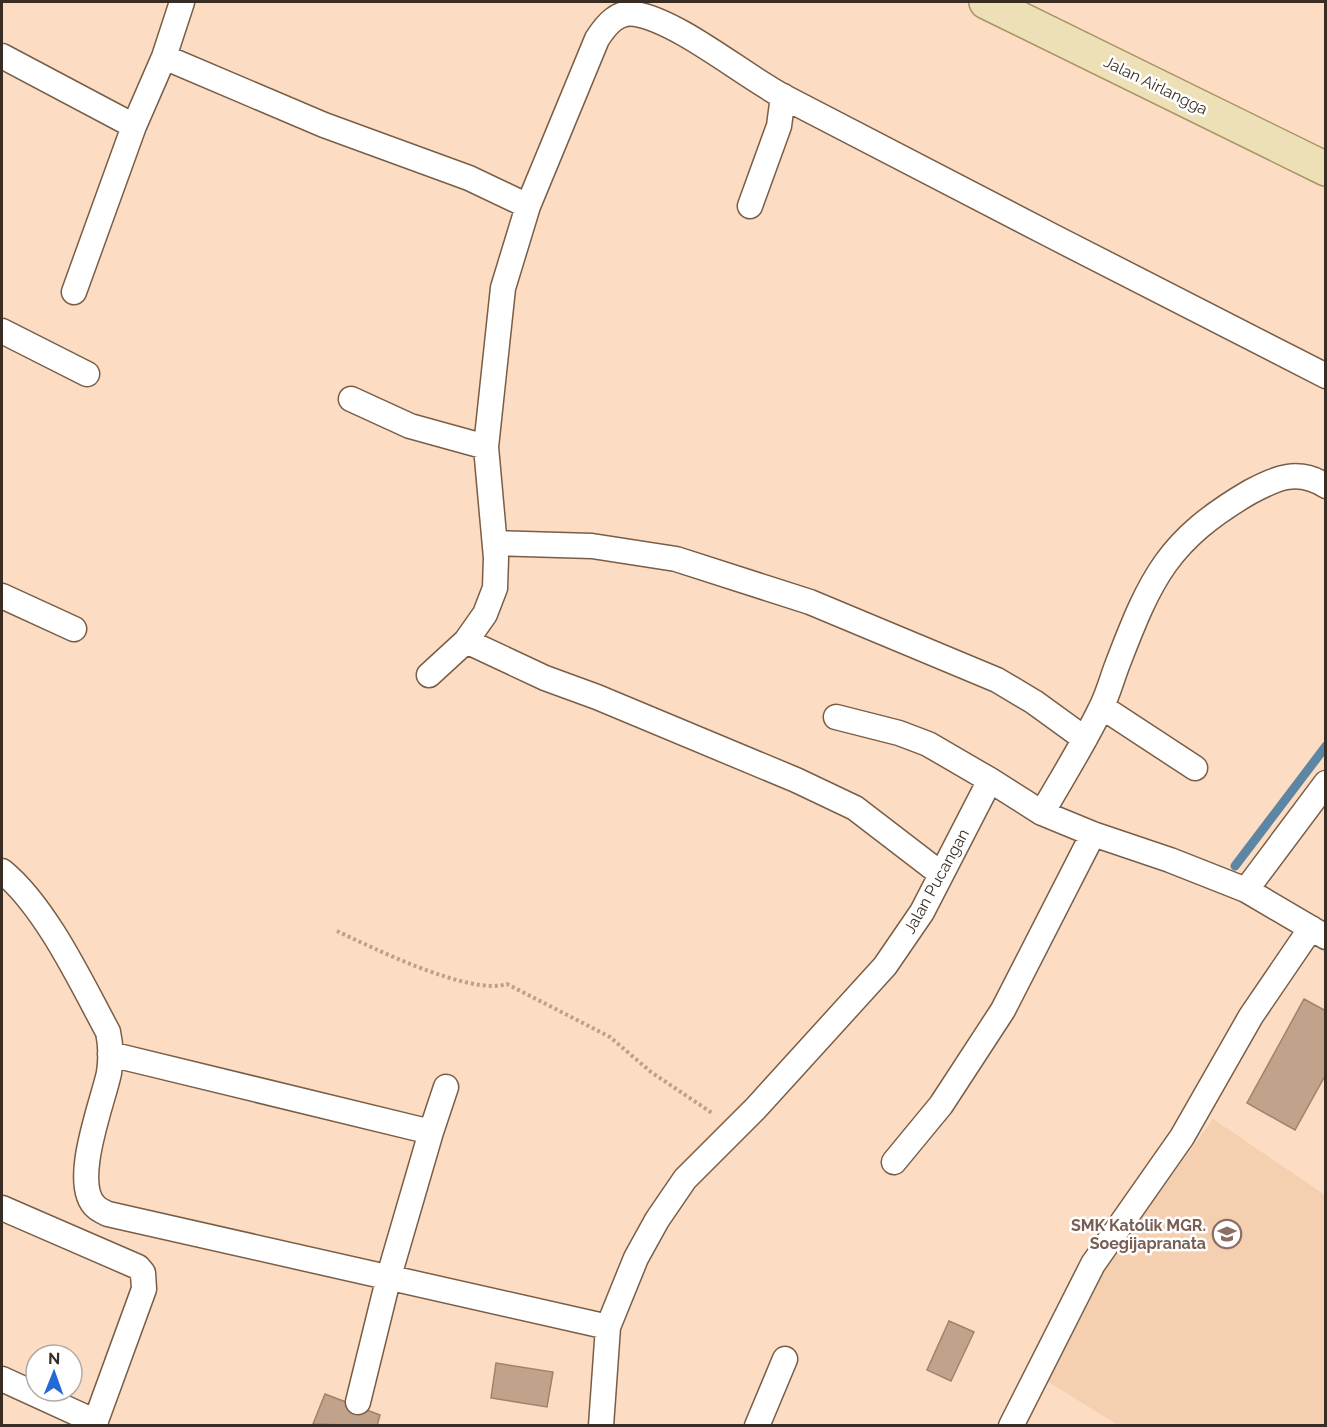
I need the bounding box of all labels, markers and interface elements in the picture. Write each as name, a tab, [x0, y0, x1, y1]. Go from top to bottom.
street label: Jalan Airlangga	[1101, 52, 1211, 119]
street label: Jalan Pucangan	[900, 825, 973, 937]
place label: SMK Katolik MGR. Soegijapranata	[1071, 1216, 1206, 1253]
school or university icon: SMK Katolik MGR. Soegijapranata	[1211, 1218, 1243, 1250]
north arrow	[24, 1343, 84, 1403]
text: N	[48, 1349, 61, 1368]

